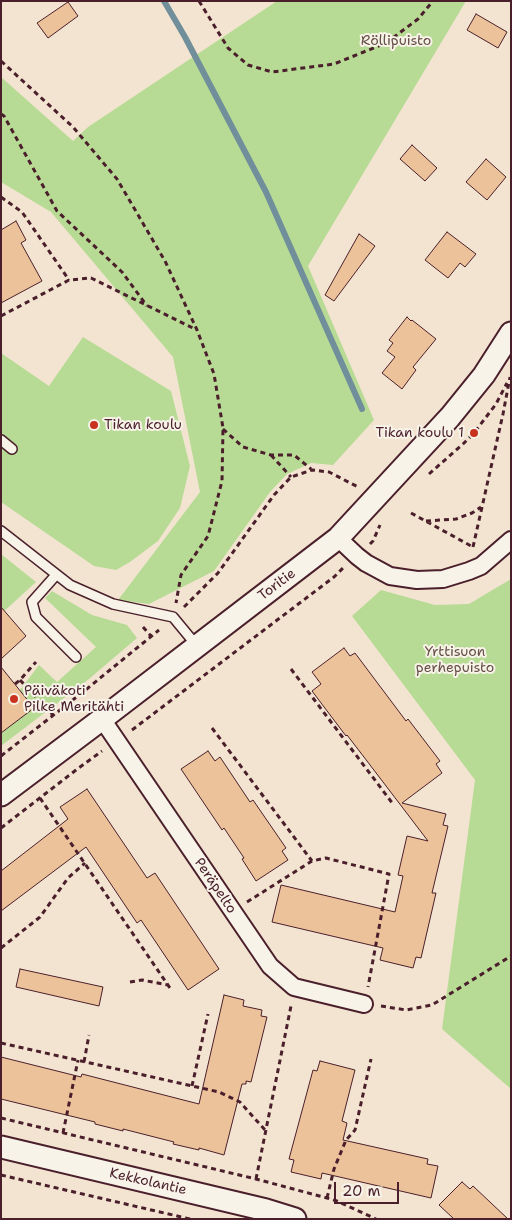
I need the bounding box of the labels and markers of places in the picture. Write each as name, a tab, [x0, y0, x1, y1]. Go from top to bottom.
place label: Tikan koulu	[104, 417, 182, 433]
marker: Tikan koulu	[88, 419, 100, 431]
place label: Tikan koulu 1	[376, 425, 464, 441]
marker: Tikan koulu 1	[468, 427, 480, 439]
place label: Päiväkoti Pilke Meritähti	[24, 683, 124, 716]
marker: Päiväkoti Pilke Meritähti	[8, 693, 20, 705]

